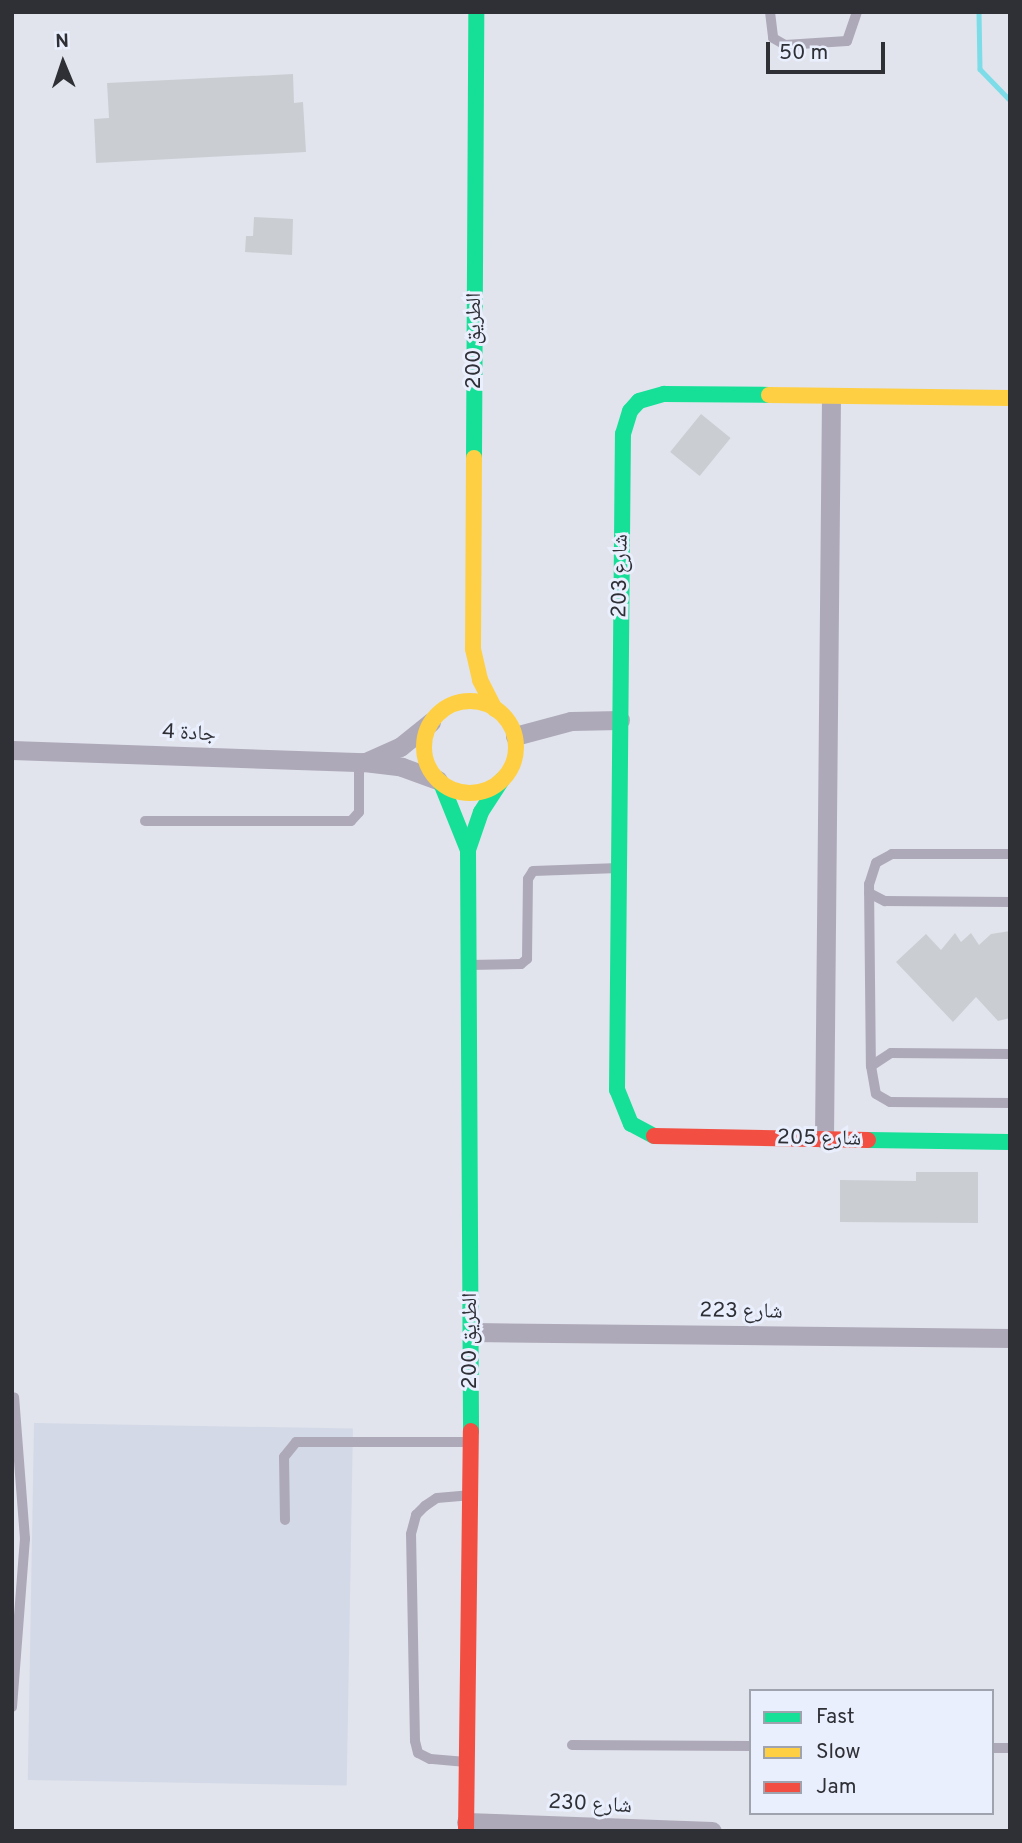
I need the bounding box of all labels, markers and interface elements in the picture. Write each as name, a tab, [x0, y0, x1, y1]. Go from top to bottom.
north arrow	[28, 28, 98, 98]
scale bar	[770, 28, 889, 72]
text: N	[55, 30, 70, 54]
text: 50 m	[779, 40, 828, 67]
street label: الطريق 200	[462, 293, 488, 389]
street label: شارع 203	[608, 534, 634, 618]
street label: جادة 4	[161, 720, 217, 748]
street label: شارع 205	[777, 1126, 861, 1152]
street label: الطريق 200	[458, 1293, 484, 1389]
street label: شارع 223	[699, 1299, 783, 1325]
legend	[749, 1689, 994, 1815]
text: Fast	[816, 1704, 855, 1731]
text: Slow	[816, 1739, 861, 1766]
text: Jam	[816, 1774, 857, 1801]
street label: شارع 230	[548, 1790, 632, 1820]

